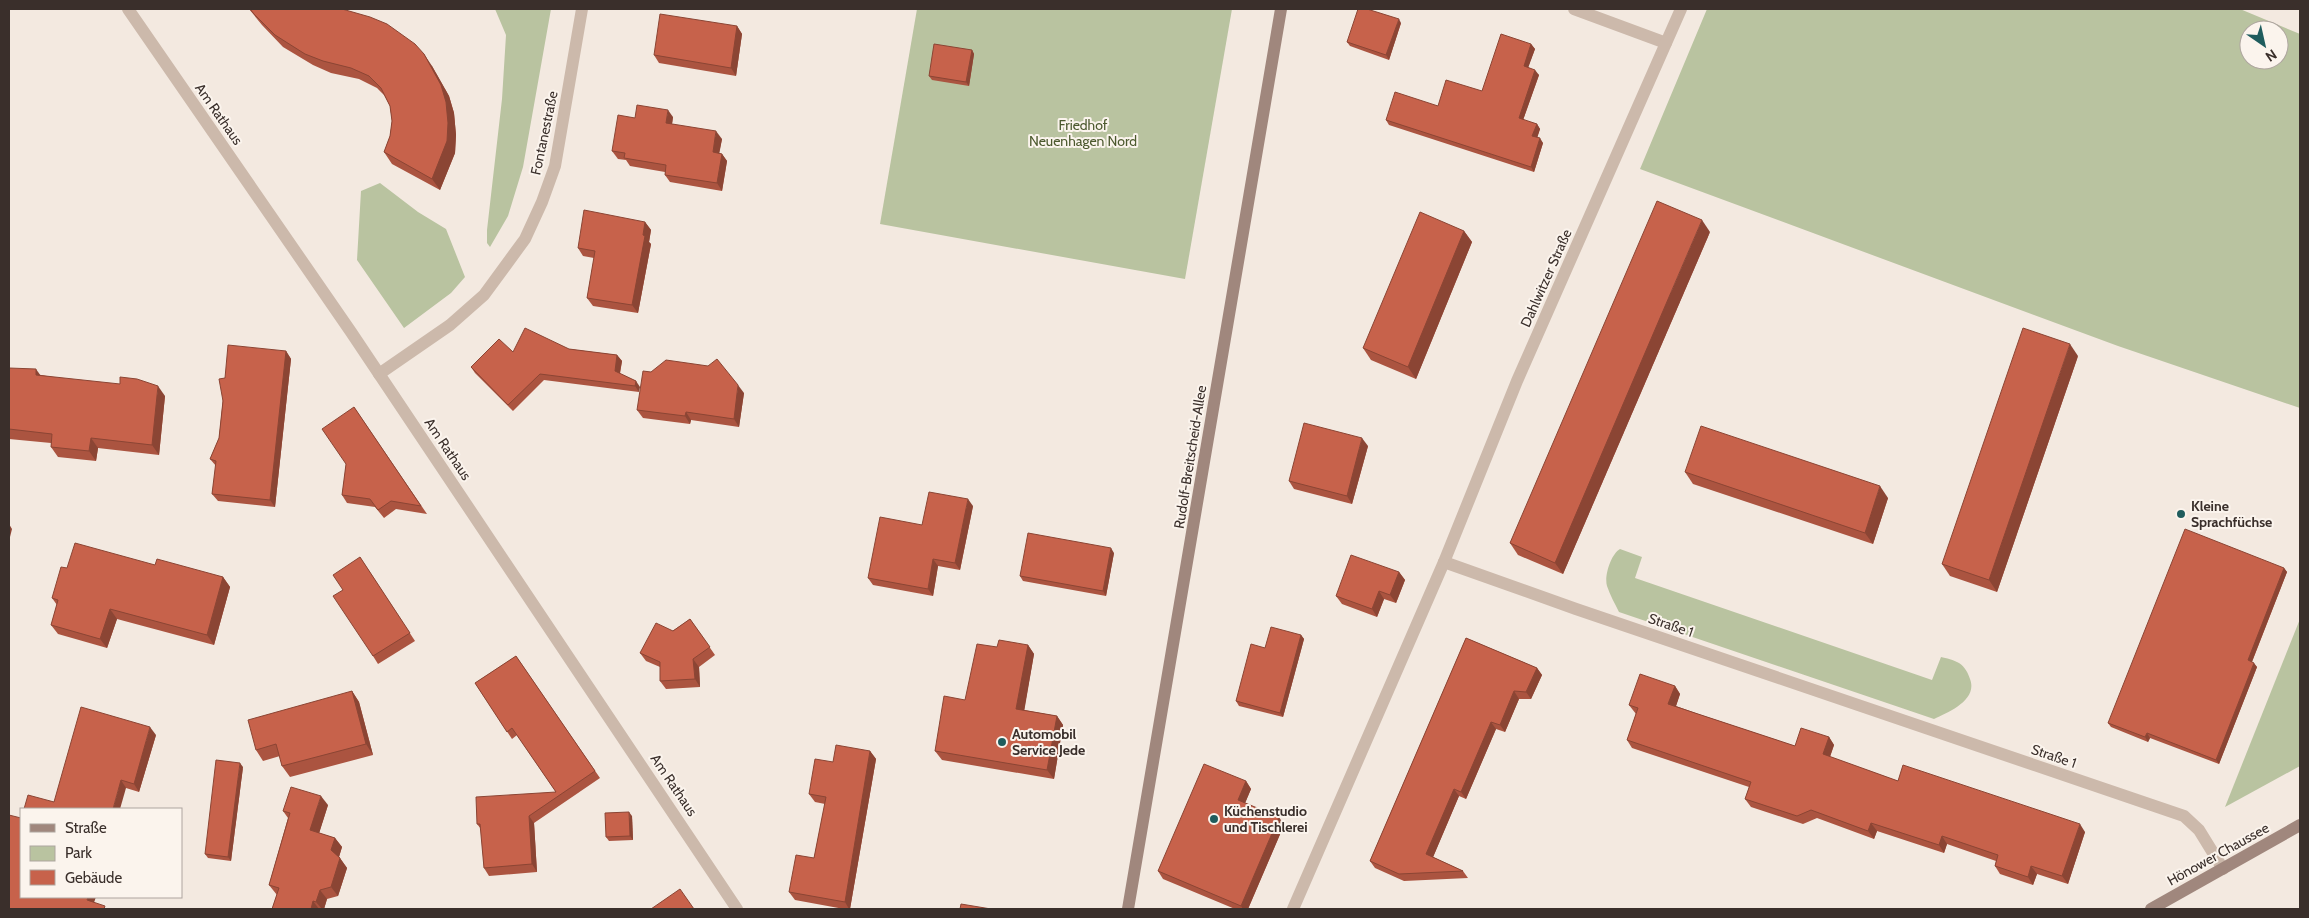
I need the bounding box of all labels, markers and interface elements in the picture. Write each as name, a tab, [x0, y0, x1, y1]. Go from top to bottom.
north arrow	[2239, 20, 2289, 70]
text: N	[2262, 46, 2280, 66]
street label: Am Rathaus	[191, 80, 247, 148]
street label: Fontanestraße	[526, 89, 562, 177]
park label: Friedhof Neuenhagen Nord	[1029, 116, 1137, 150]
street label: Dahlwitzer Straße	[1516, 226, 1576, 330]
street label: Rudolf-Breitscheid-Allee	[1170, 384, 1210, 530]
street label: Am Rathaus	[421, 414, 475, 484]
place label: Kleine Sprachfüchse	[2191, 497, 2272, 531]
marker: Kleine Sprachfüchse	[2175, 508, 2187, 520]
street label: Straße 1	[1646, 609, 1696, 641]
place label: Automobil Service Jede	[1012, 725, 1085, 759]
marker: Automobil Service Jede	[996, 736, 1008, 748]
street label: Straße 1	[2029, 740, 2079, 772]
street label: Am Rathaus	[647, 750, 701, 820]
place label: Küchenstudio und Tischlerei	[1224, 802, 1308, 836]
legend	[20, 808, 182, 898]
marker: Küchenstudio und Tischlerei	[1208, 813, 1220, 825]
text: Straße	[65, 819, 107, 837]
street label: Hönower Chaussee	[2164, 819, 2272, 889]
text: Park	[65, 844, 92, 862]
text: Gebäude	[65, 869, 122, 887]

